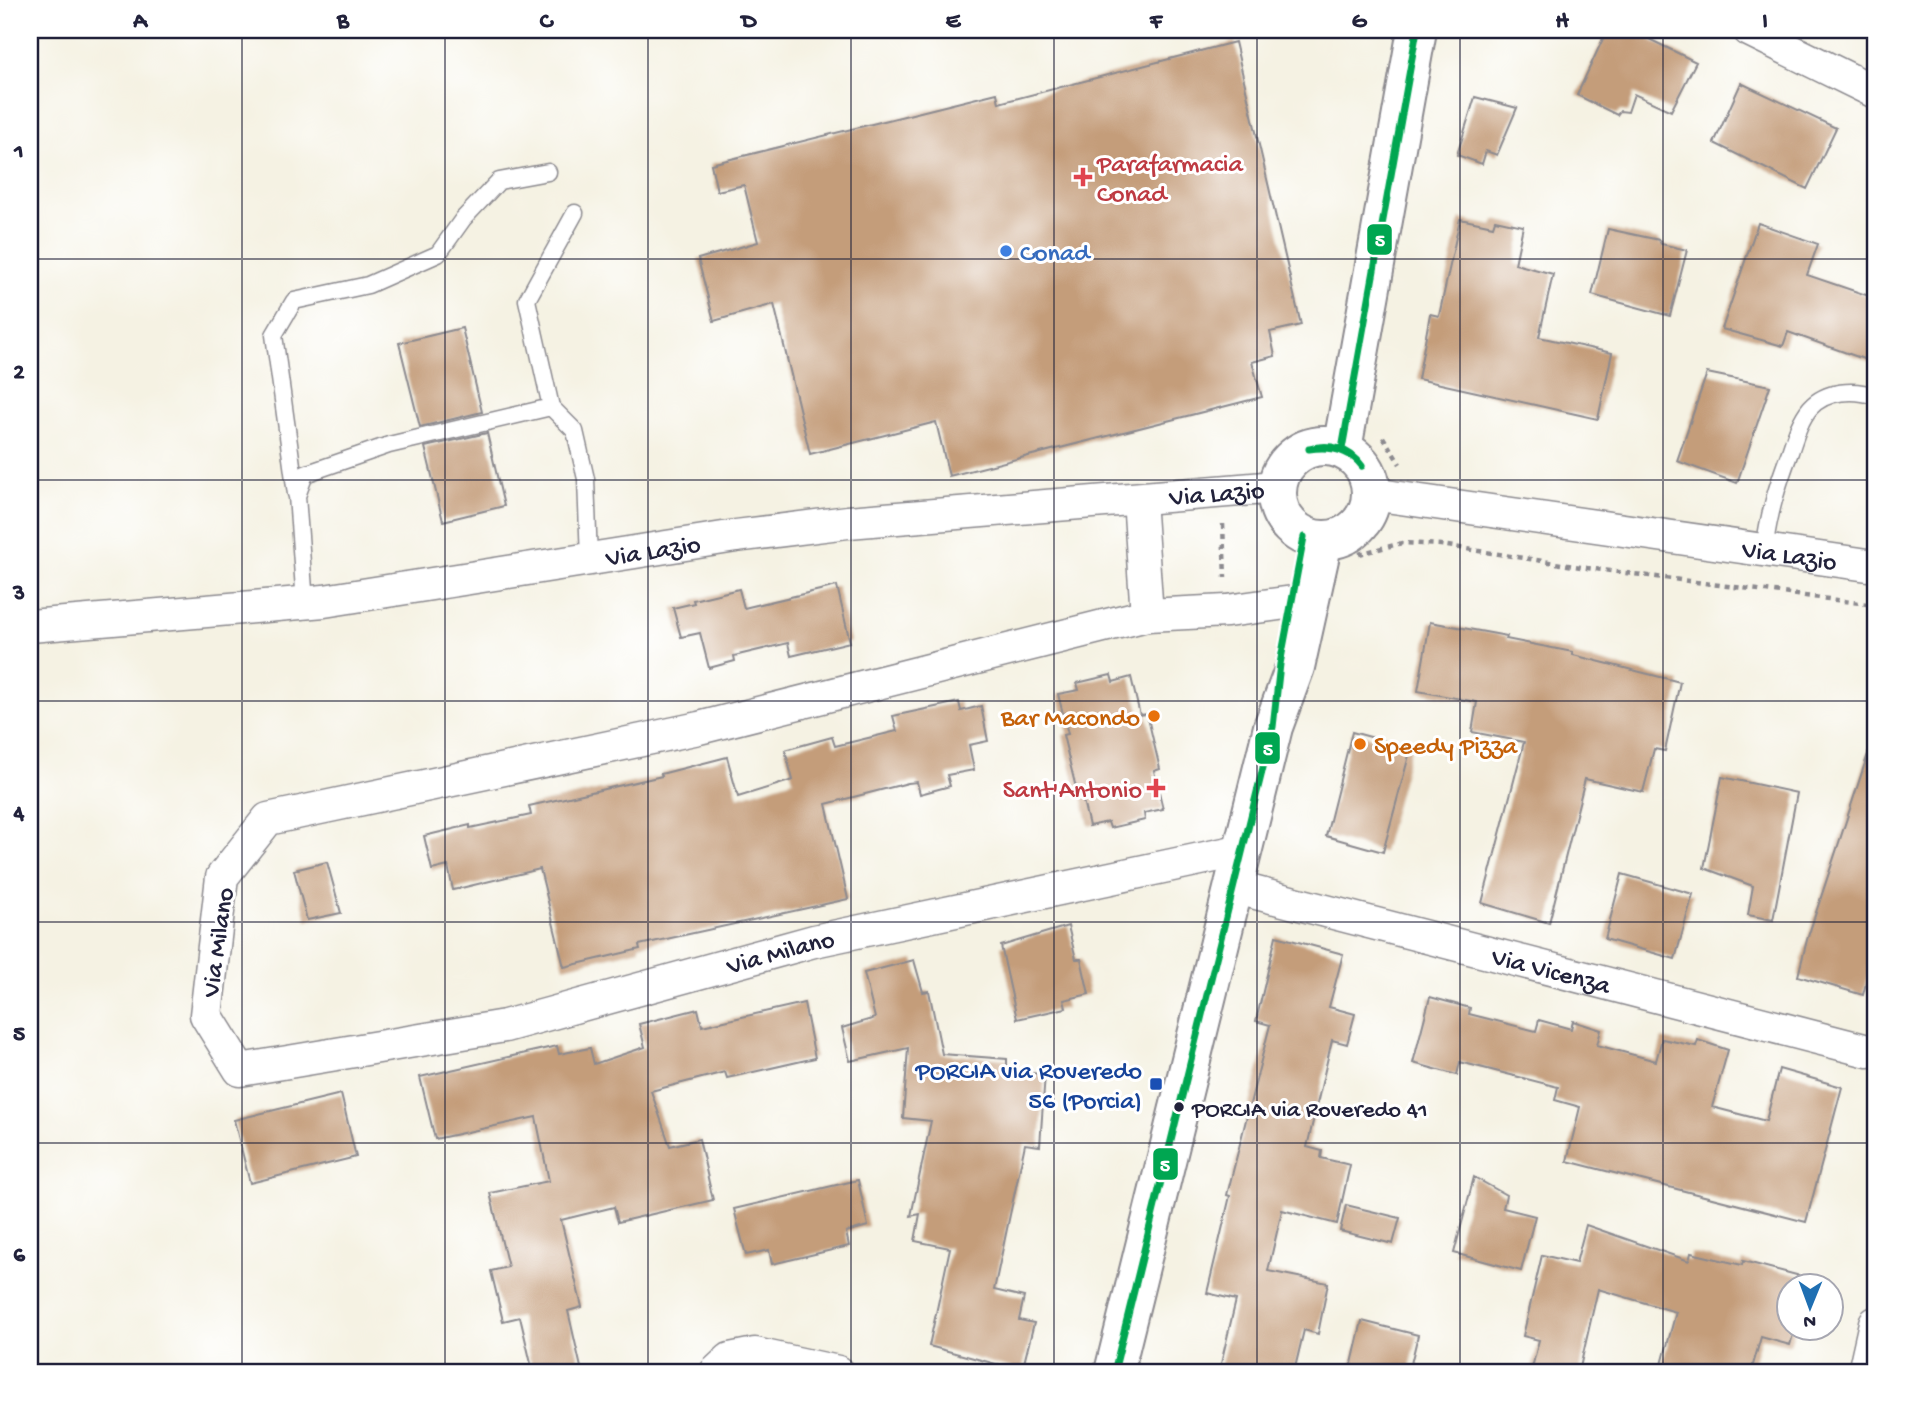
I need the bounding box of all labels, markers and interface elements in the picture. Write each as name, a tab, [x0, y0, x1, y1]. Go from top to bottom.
text: A	[132, 9, 148, 36]
text: B	[336, 9, 350, 36]
text: C	[540, 9, 555, 36]
text: D	[740, 9, 758, 36]
text: E	[946, 9, 962, 36]
text: F	[1149, 9, 1164, 36]
text: G	[1352, 9, 1368, 36]
text: H	[1555, 9, 1569, 36]
text: I	[1762, 9, 1768, 36]
text: 1	[13, 139, 24, 166]
place label: Parafarmacia Conad	[1096, 151, 1244, 212]
marker: Parafarmacia Conad	[1075, 169, 1091, 185]
line badge: 5	[1366, 223, 1393, 256]
text: 5	[1375, 231, 1385, 254]
place label: Conad	[1020, 240, 1091, 271]
marker: Conad	[998, 243, 1014, 259]
text: 2	[13, 360, 25, 387]
street label: Via Lazio	[1167, 477, 1266, 516]
street label: Via Lazio	[603, 531, 703, 576]
street label: Via Lazio	[1739, 536, 1838, 580]
text: 3	[12, 581, 25, 608]
place label: Bar Macondo	[1000, 705, 1140, 736]
marker: Bar Macondo	[1146, 708, 1162, 724]
line badge: 5	[1254, 731, 1281, 765]
place label: Speedy Pizza	[1374, 733, 1519, 764]
marker: Speedy Pizza	[1352, 736, 1368, 752]
text: 5	[1263, 740, 1273, 763]
place label: Sant'Antonio	[1003, 777, 1142, 808]
marker: Sant'Antonio	[1148, 780, 1164, 796]
text: 4	[13, 801, 25, 828]
street label: Via Milano	[197, 886, 243, 1000]
street label: Via Milano	[723, 926, 838, 985]
street label: Via Vicenza	[1487, 943, 1615, 1004]
text: 5	[13, 1022, 25, 1049]
place label: PORCIA via Roveredo 56 (Porcia)	[915, 1058, 1142, 1119]
marker: PORCIA via Roveredo 56 (Porcia)	[1148, 1076, 1164, 1092]
place label: PORCIA via Roveredo 41	[1191, 1097, 1428, 1126]
marker: PORCIA via Roveredo 41	[1172, 1100, 1186, 1114]
line badge: 5	[1152, 1147, 1179, 1181]
text: 5	[1160, 1156, 1170, 1179]
text: 6	[13, 1243, 26, 1270]
north arrow	[1776, 1272, 1846, 1342]
text: N	[1803, 1309, 1816, 1332]

